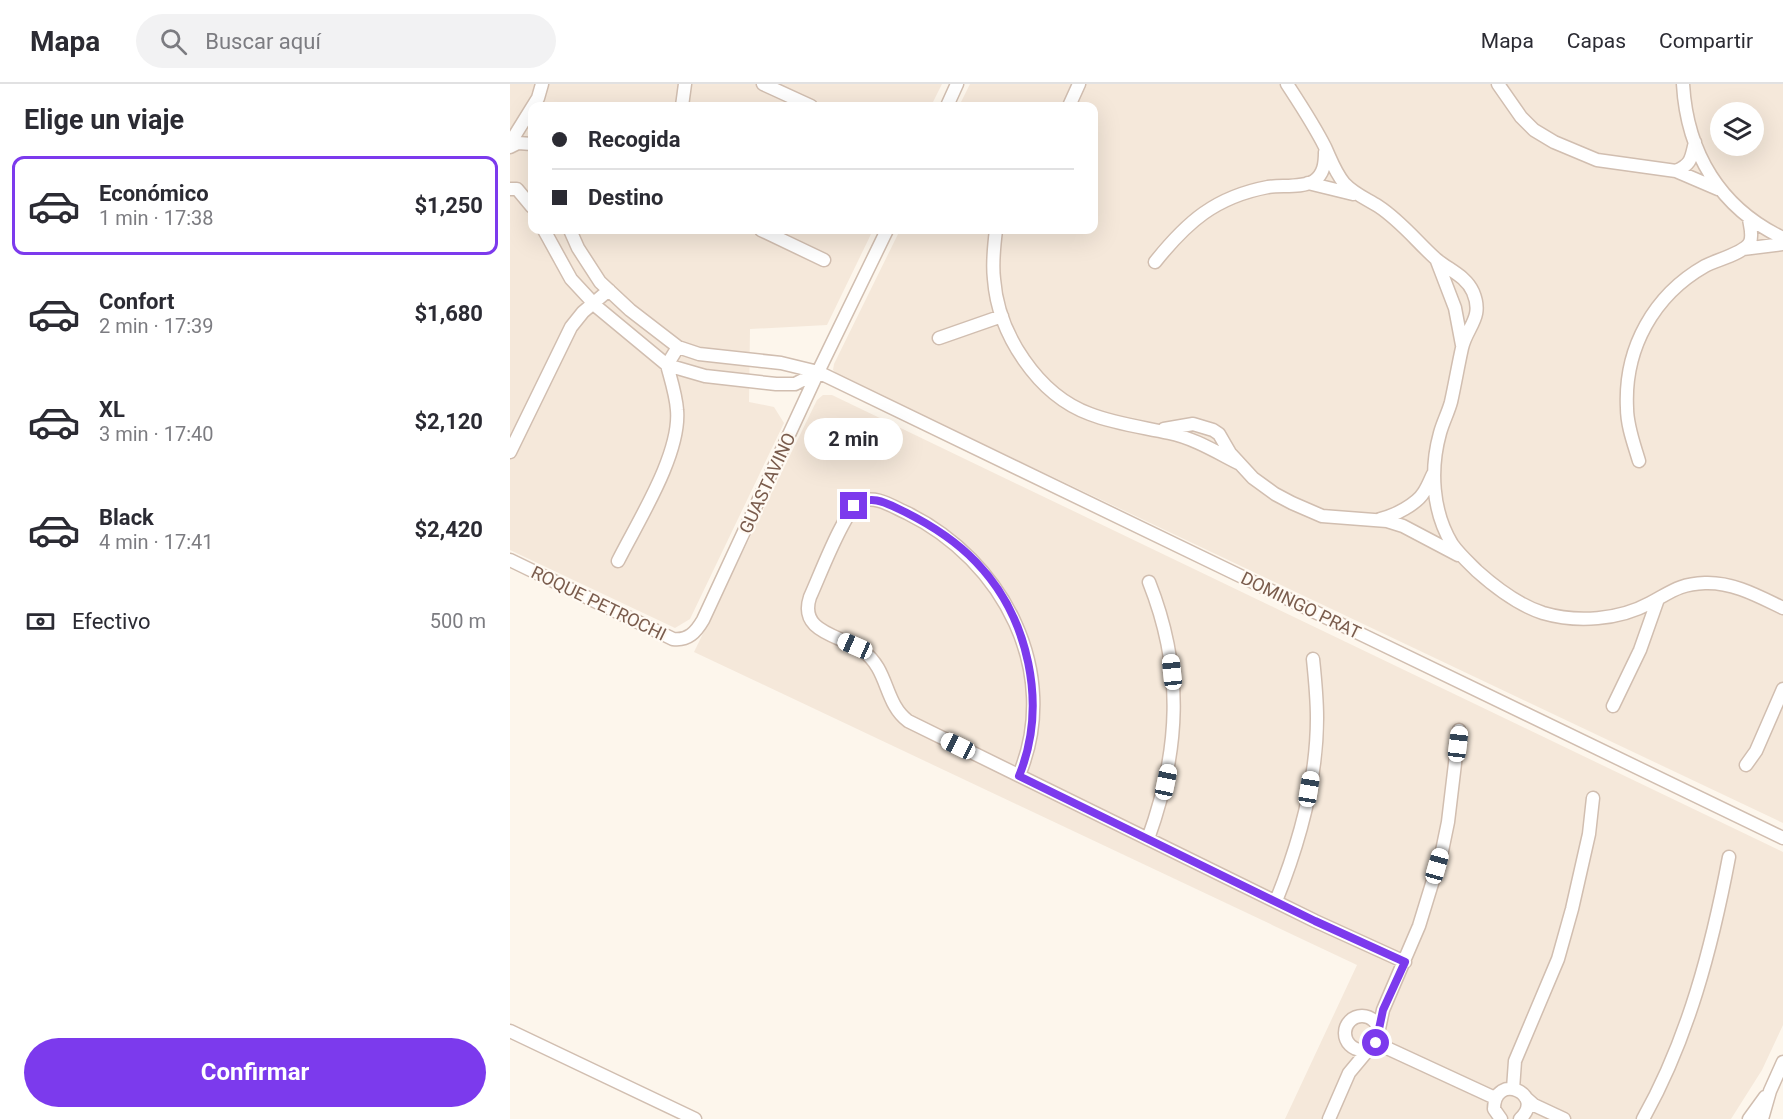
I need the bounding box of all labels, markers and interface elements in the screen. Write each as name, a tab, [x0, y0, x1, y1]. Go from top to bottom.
search box	[136, 14, 556, 68]
text: Mapa	[30, 25, 100, 58]
icon: search	[157, 25, 190, 58]
text: Buscar aquí	[205, 29, 321, 54]
text: Mapa	[1481, 29, 1534, 53]
text: Capas	[1567, 29, 1626, 53]
text: Compartir	[1659, 29, 1753, 53]
map controls	[1710, 102, 1764, 156]
button: layers	[1710, 102, 1764, 156]
text: Elige un viaje	[24, 104, 184, 136]
text: Recogida	[588, 127, 680, 152]
icon: car	[27, 179, 81, 233]
text: Económico	[99, 181, 209, 206]
text: Destino	[588, 185, 664, 210]
text: $1,250	[414, 193, 483, 218]
text: 1 min · 17:38	[99, 206, 214, 230]
icon: car	[27, 287, 81, 341]
text: Confort	[99, 289, 174, 314]
text: $1,680	[414, 301, 483, 326]
text: 2 min · 17:39	[99, 314, 214, 338]
icon: car	[27, 395, 81, 449]
text: XL	[99, 397, 125, 422]
text: $2,120	[414, 409, 483, 434]
callout: 2 min	[804, 419, 904, 461]
text: 3 min · 17:40	[99, 422, 214, 446]
text: 2 min	[828, 427, 879, 451]
street label: GUASTAVINO	[734, 429, 800, 537]
route end	[840, 492, 867, 519]
icon: car	[27, 503, 81, 557]
text: Black	[99, 505, 154, 530]
text: $2,420	[414, 517, 483, 542]
text: 4 min · 17:41	[99, 530, 214, 554]
street label: ROQUE PETROCHI	[528, 561, 670, 645]
street label: DOMINGO PRAT	[1238, 567, 1365, 643]
icon: cash	[24, 605, 57, 638]
text: Efectivo	[72, 609, 150, 634]
text: 500 m	[430, 609, 486, 633]
car	[835, 630, 875, 662]
car	[1161, 653, 1183, 691]
car	[1447, 725, 1469, 763]
car	[938, 730, 978, 762]
car	[1153, 763, 1179, 801]
car	[1297, 770, 1321, 808]
car	[1423, 846, 1451, 886]
route start	[1362, 1029, 1389, 1056]
button: Confirmar	[24, 1038, 486, 1107]

